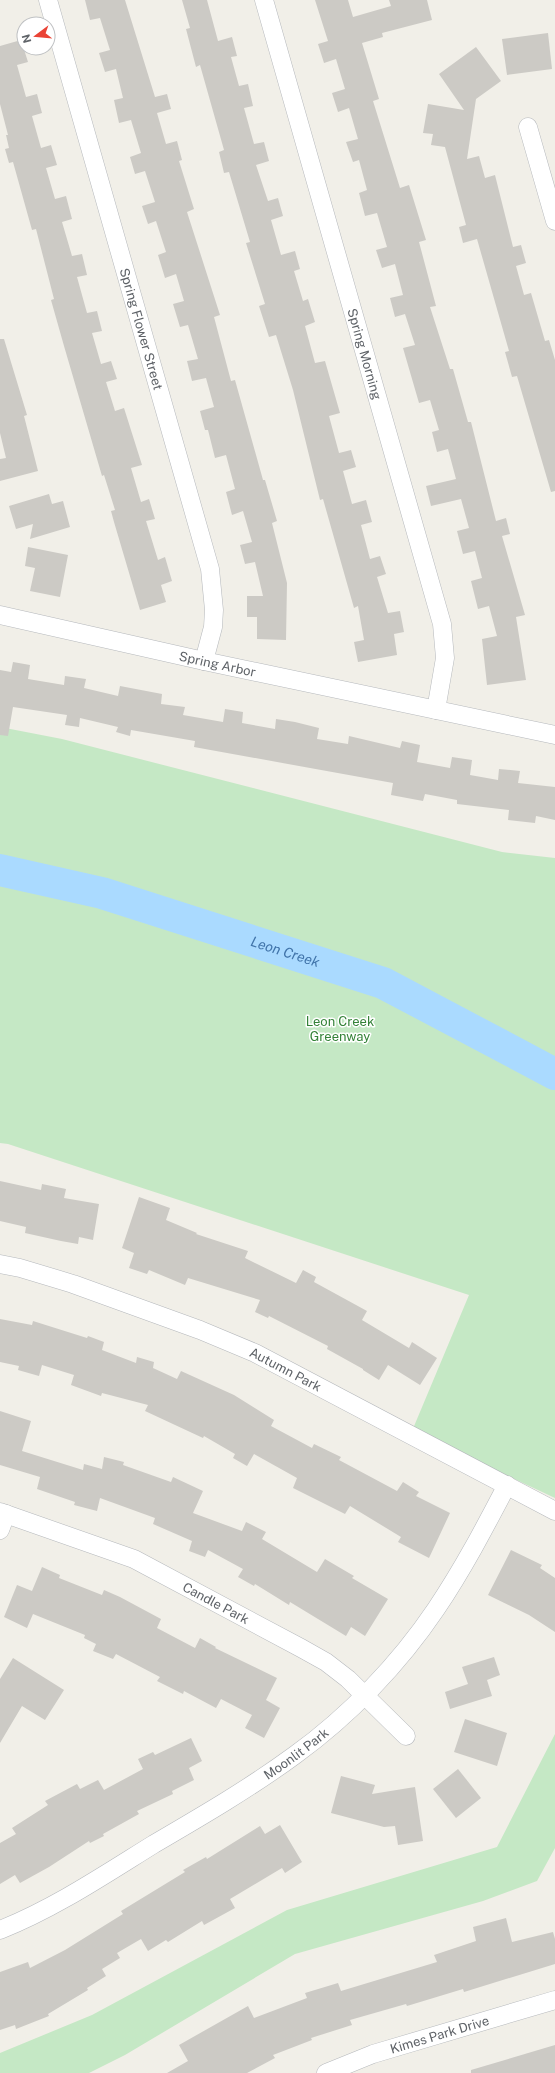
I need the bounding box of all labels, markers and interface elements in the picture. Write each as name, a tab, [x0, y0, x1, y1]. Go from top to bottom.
north arrow	[16, 16, 56, 56]
text: N	[19, 33, 33, 45]
street label: Spring Flower Street	[117, 266, 166, 392]
street label: Spring Morning	[344, 307, 385, 401]
street label: Spring Arbor	[178, 649, 257, 680]
water label: Leon Creek	[249, 933, 322, 970]
park label: Leon Creek Greenway	[306, 1014, 374, 1044]
street label: Autumn Park	[247, 1345, 324, 1395]
street label: Candle Park	[180, 1579, 252, 1627]
street label: Moonlit Park	[261, 1725, 332, 1783]
street label: Kimes Park Drive	[388, 2013, 491, 2057]

